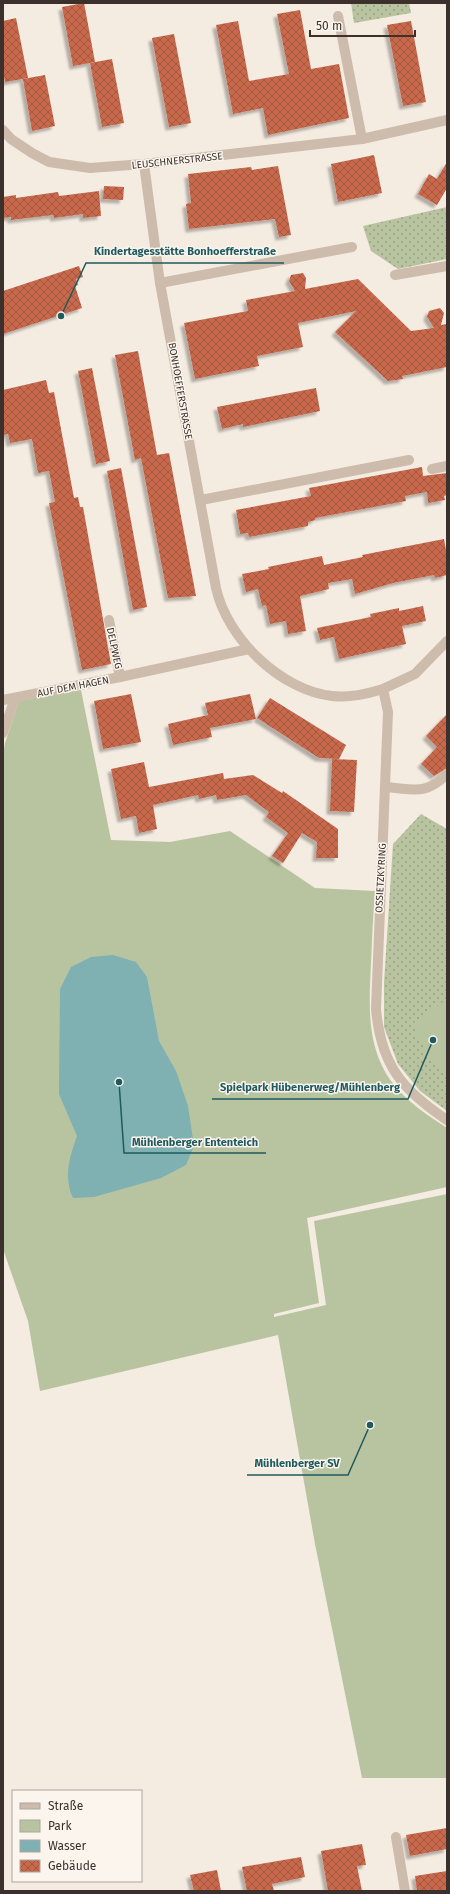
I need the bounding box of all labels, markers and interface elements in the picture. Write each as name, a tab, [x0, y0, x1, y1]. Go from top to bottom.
scale bar	[310, 12, 415, 38]
text: 50 m	[316, 19, 342, 33]
street label: LEUSCHNERSTRASSE	[131, 150, 223, 172]
callout: Kindertagesstätte Bonhoefferstraße	[86, 240, 284, 263]
text: Kindertagesstätte Bonhoefferstraße	[94, 245, 276, 258]
street label: BONHOEFFERSTRASSE	[166, 342, 194, 441]
street label: DELPWEG	[104, 626, 124, 670]
street label: AUF DEM HAGEN	[36, 674, 110, 700]
street label: OSSIETZKYRING	[373, 843, 389, 913]
callout: Spielpark Hübenerweg/Mühlenberg	[212, 1076, 408, 1099]
text: Spielpark Hübenerweg/Mühlenberg	[220, 1081, 401, 1094]
callout: Mühlenberger Ententeich	[124, 1130, 266, 1153]
text: Mühlenberger Ententeich	[132, 1136, 258, 1149]
callout: Mühlenberger SV	[247, 1452, 348, 1475]
text: Mühlenberger SV	[254, 1457, 340, 1470]
legend	[12, 1790, 142, 1882]
text: Straße	[48, 1799, 83, 1813]
text: Park	[48, 1819, 72, 1833]
text: Wasser	[48, 1839, 87, 1853]
text: Gebäude	[48, 1859, 96, 1873]

